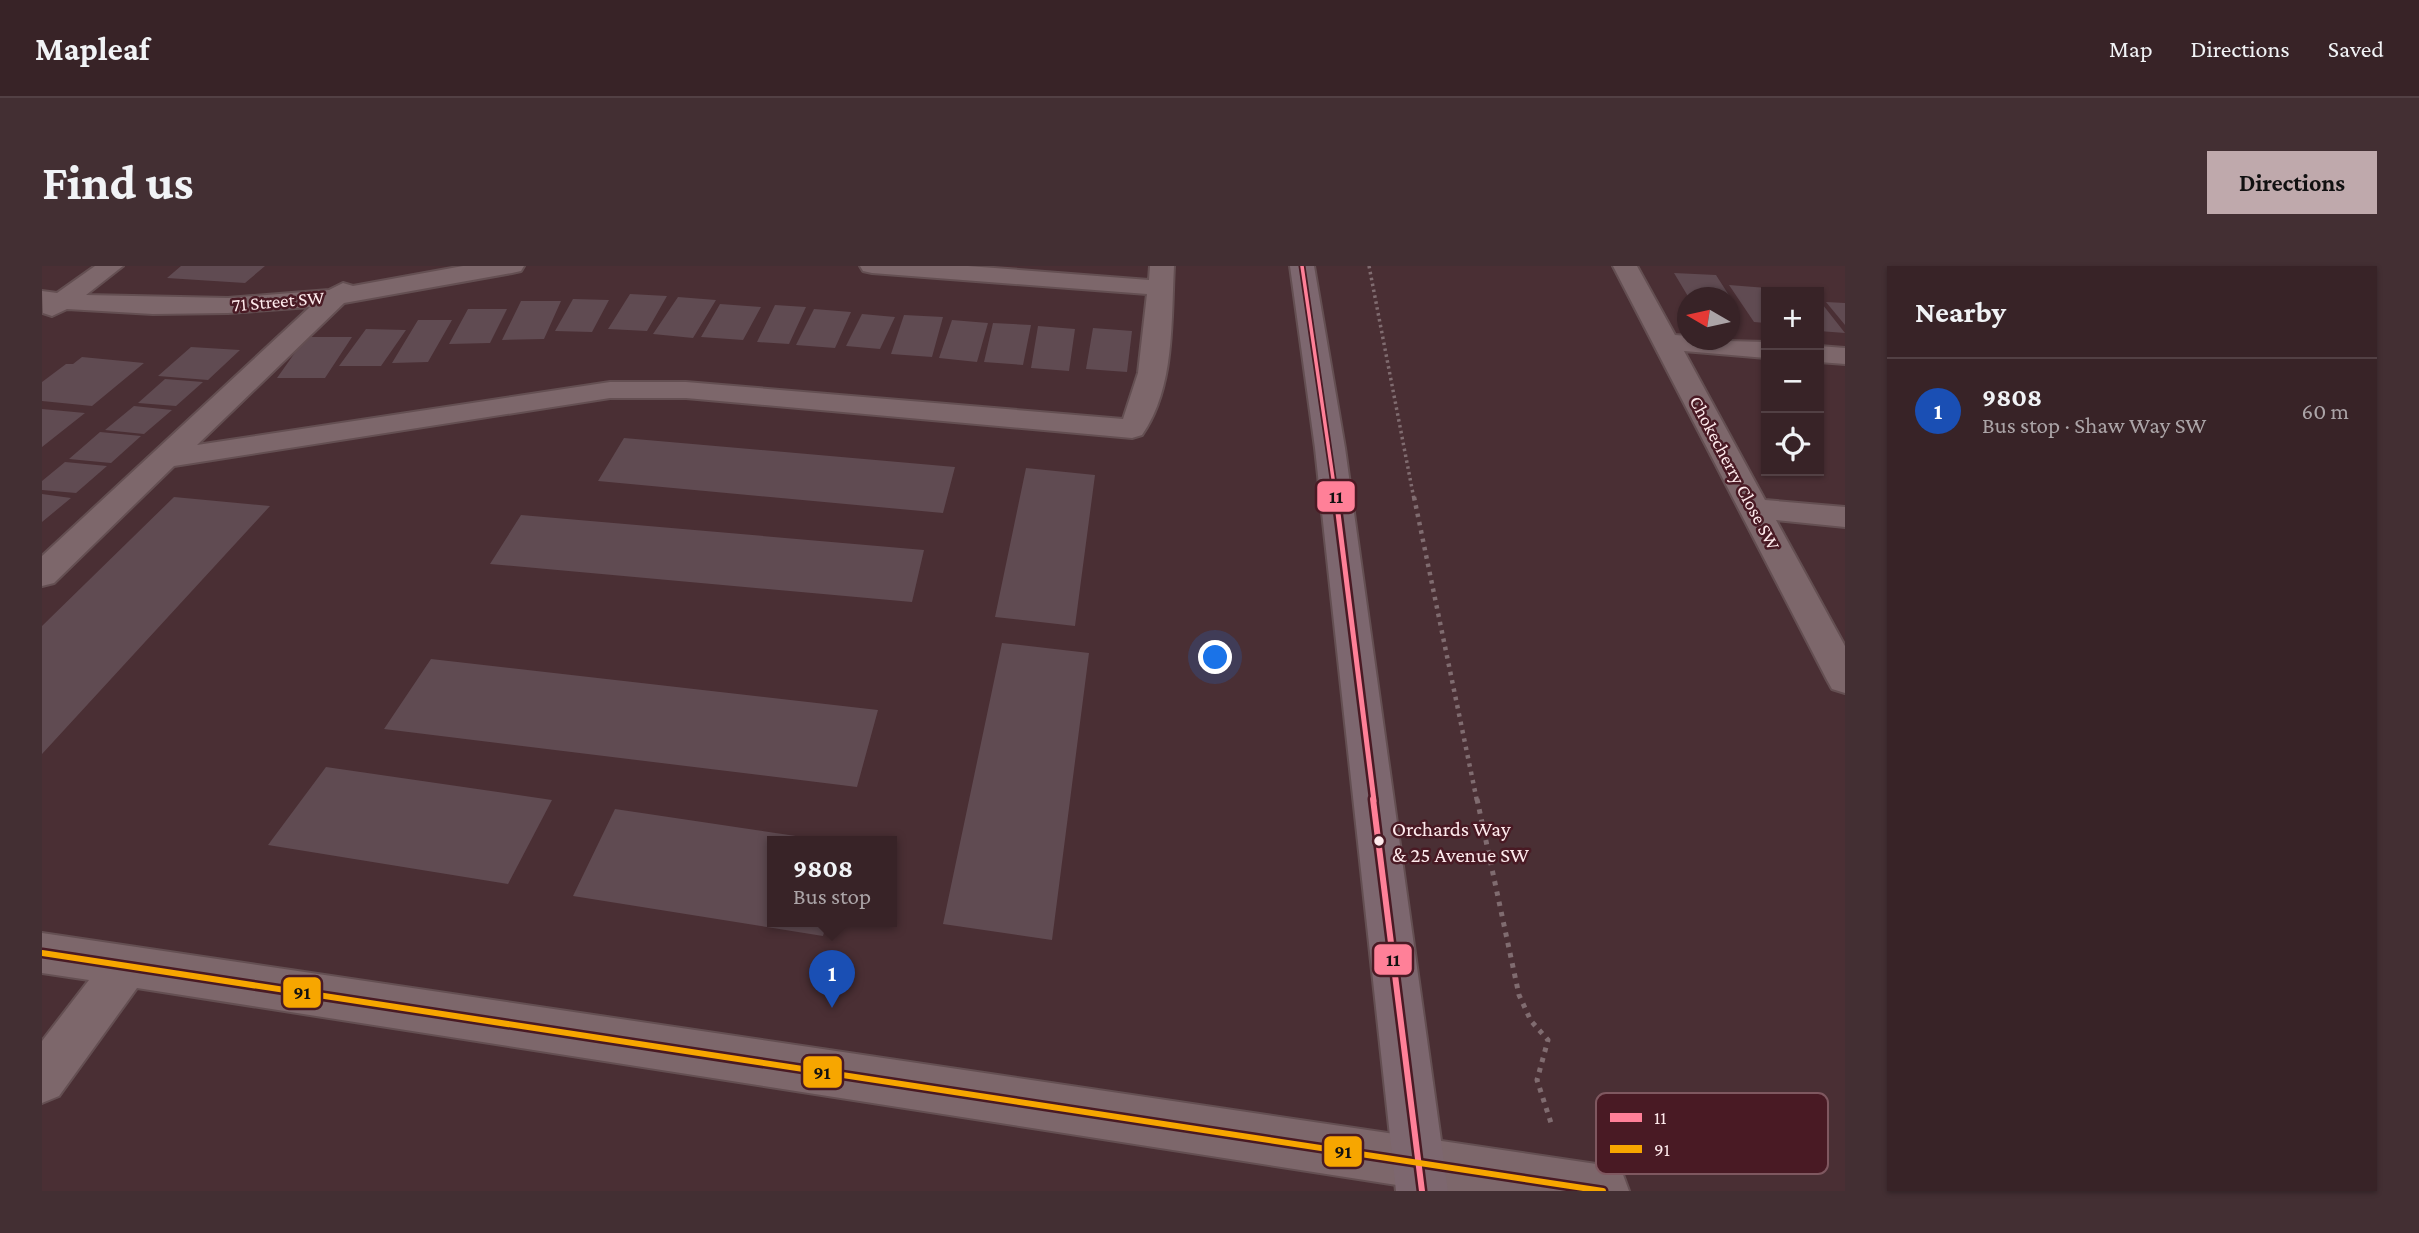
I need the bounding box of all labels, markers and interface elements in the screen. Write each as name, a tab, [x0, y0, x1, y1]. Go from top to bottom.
text: Mapleaf	[35, 30, 150, 67]
text: Map	[2109, 35, 2153, 62]
text: Directions	[2191, 35, 2290, 62]
text: Saved	[2328, 35, 2384, 62]
button: Directions	[2207, 151, 2377, 214]
text: Find us	[42, 155, 194, 210]
street label: 71 Street SW	[231, 286, 326, 316]
north arrow	[1677, 287, 1740, 350]
map controls	[1761, 287, 1824, 476]
button: +	[1761, 287, 1824, 350]
text: Nearby	[1915, 295, 2006, 328]
button: −	[1761, 350, 1824, 413]
text: 9808	[1982, 383, 2042, 412]
street label: Chokecherry Close SW	[1685, 392, 1785, 554]
text: 1	[1934, 398, 1942, 424]
text: 60 m	[2302, 398, 2349, 424]
text: Bus stop · Shaw Way SW	[1982, 412, 2206, 438]
button: locate	[1761, 413, 1824, 476]
line badge: 11	[1316, 480, 1356, 513]
text: 11	[1329, 486, 1343, 507]
your location	[1198, 640, 1232, 674]
place label: Orchards Way & 25 Avenue SW	[1392, 817, 1530, 867]
marker: Orchards Way & 25 Avenue SW	[1372, 834, 1386, 848]
popup	[767, 836, 897, 927]
text: 9808	[793, 854, 853, 883]
text: Bus stop	[793, 883, 871, 909]
line badge: 11	[1373, 943, 1413, 976]
text: 11	[1386, 949, 1400, 970]
pin: 1	[809, 950, 855, 1008]
line badge: 91	[282, 976, 322, 1009]
text: 91	[293, 982, 311, 1003]
line badge: 91	[802, 1055, 843, 1089]
text: 91	[813, 1062, 831, 1083]
legend	[1596, 1093, 1828, 1174]
text: 11	[1654, 1107, 1667, 1128]
line badge: 91	[1323, 1135, 1363, 1168]
text: 91	[1654, 1139, 1670, 1160]
text: 91	[1334, 1141, 1352, 1162]

